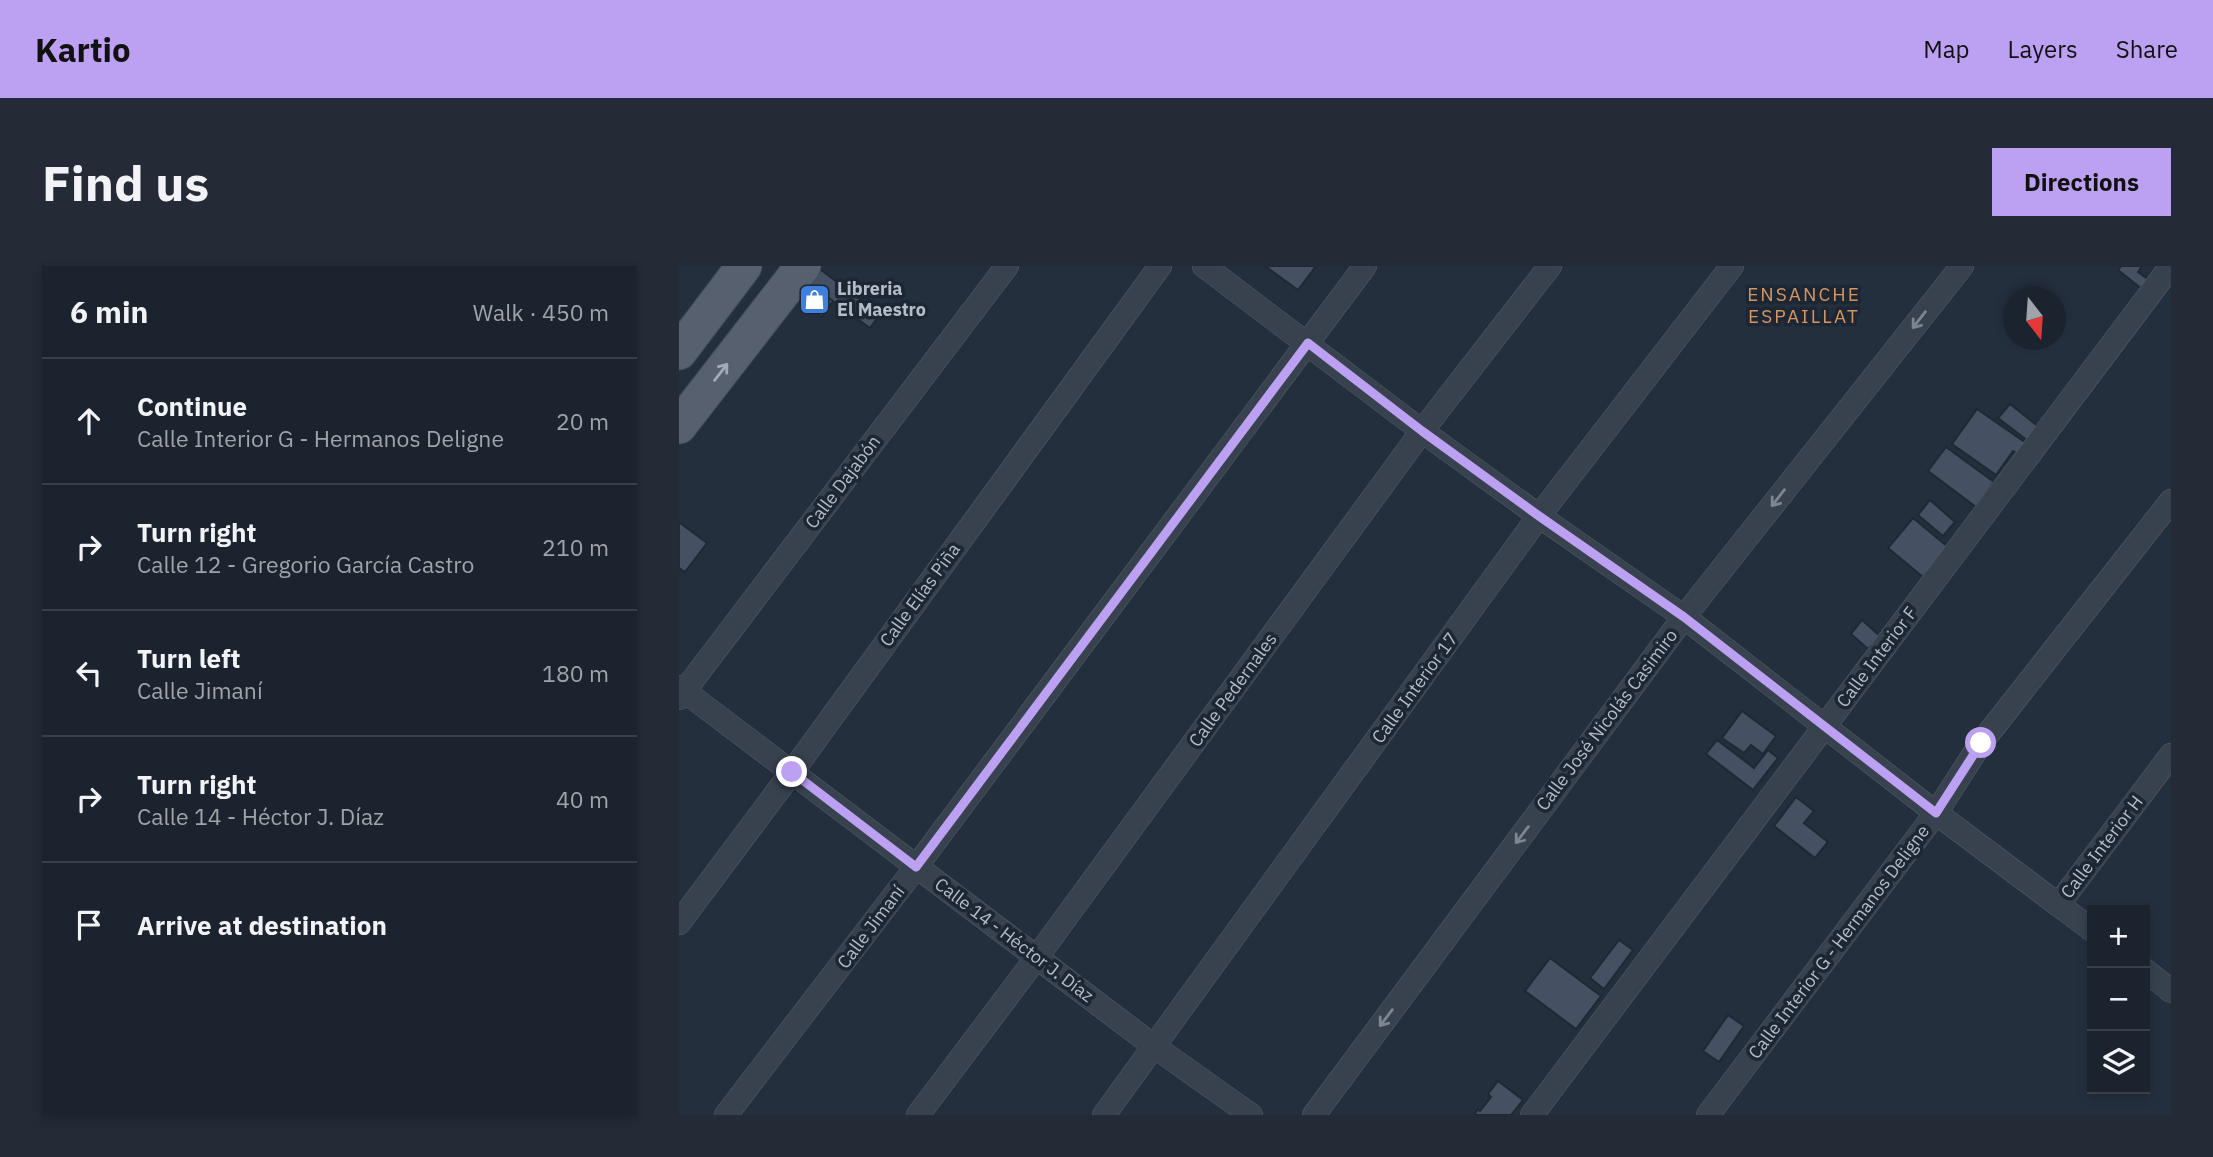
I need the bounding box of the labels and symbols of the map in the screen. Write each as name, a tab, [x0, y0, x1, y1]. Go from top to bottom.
place label: Libreria El Maestro	[837, 277, 926, 321]
shop icon: Libreria El Maestro	[797, 282, 831, 316]
district label: ENSANCHE ESPAILLAT	[1747, 282, 1861, 328]
north arrow	[2003, 287, 2066, 350]
one-way arrow	[1912, 310, 1927, 328]
one-way arrow	[713, 363, 728, 381]
street label: Calle Dajabón	[800, 430, 885, 533]
one-way arrow	[1770, 488, 1786, 506]
street label: Calle Elías Piña	[874, 538, 965, 651]
street label: Calle Interior F	[1831, 602, 1922, 712]
street label: Calle José Nicolás Casimiro	[1531, 624, 1682, 815]
street label: Calle Pedernales	[1184, 628, 1282, 751]
street label: Calle Interior 17	[1367, 628, 1463, 748]
route start	[1965, 727, 1996, 758]
route end	[776, 756, 807, 787]
street label: Calle Interior H	[2055, 791, 2148, 903]
street label: Calle Interior G - Hermanos Deligne	[1743, 820, 1934, 1063]
one-way arrow	[1515, 825, 1529, 844]
street label: Calle 14 - Héctor J. Díaz	[930, 872, 1098, 1007]
street label: Calle Jimaní	[832, 880, 910, 973]
one-way arrow	[1379, 1008, 1394, 1027]

